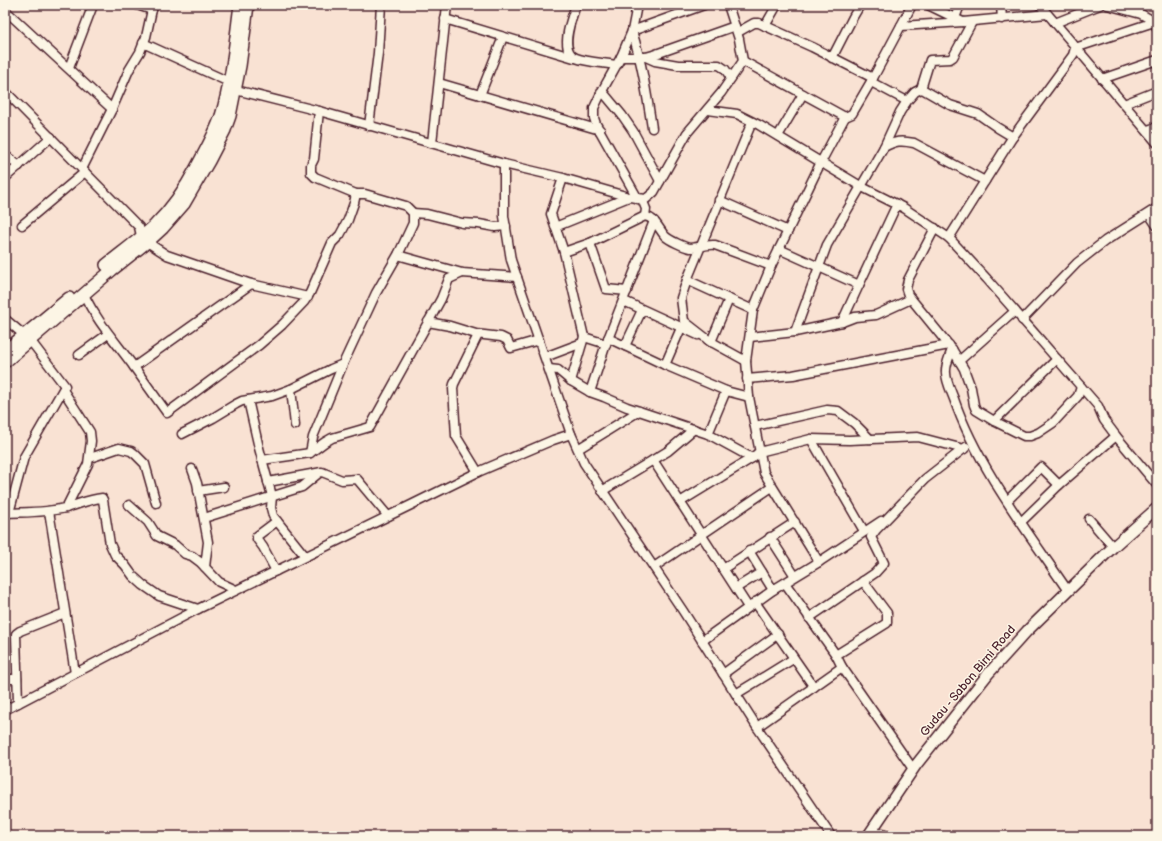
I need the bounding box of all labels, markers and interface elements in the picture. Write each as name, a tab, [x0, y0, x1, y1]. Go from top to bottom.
street label: Gudau - Sabon Birni Road	[917, 622, 1019, 740]

